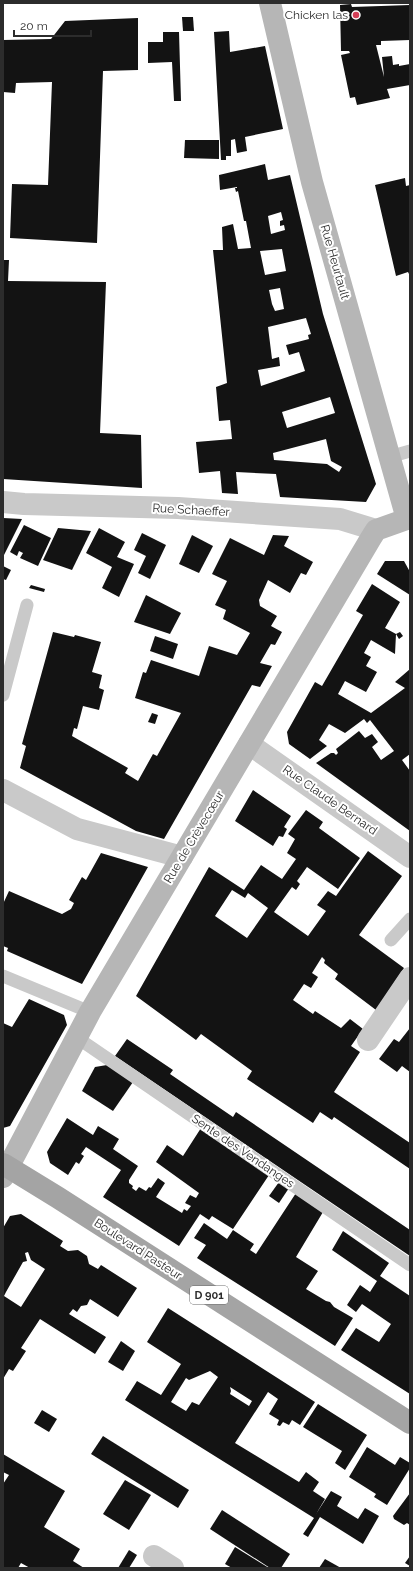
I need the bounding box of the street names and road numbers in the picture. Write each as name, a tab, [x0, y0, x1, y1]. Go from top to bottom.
street label: Rue Heurtault	[318, 223, 352, 301]
street label: Rue Schaeffer	[152, 501, 231, 519]
street label: Rue Claude Bernard	[280, 762, 380, 838]
street label: Rue de Crèvecœur	[161, 788, 227, 886]
street label: Sente des Vendanges	[189, 1111, 297, 1191]
street label: Boulevard Pasteur	[92, 1215, 185, 1283]
road number: D 901	[190, 1286, 228, 1304]

